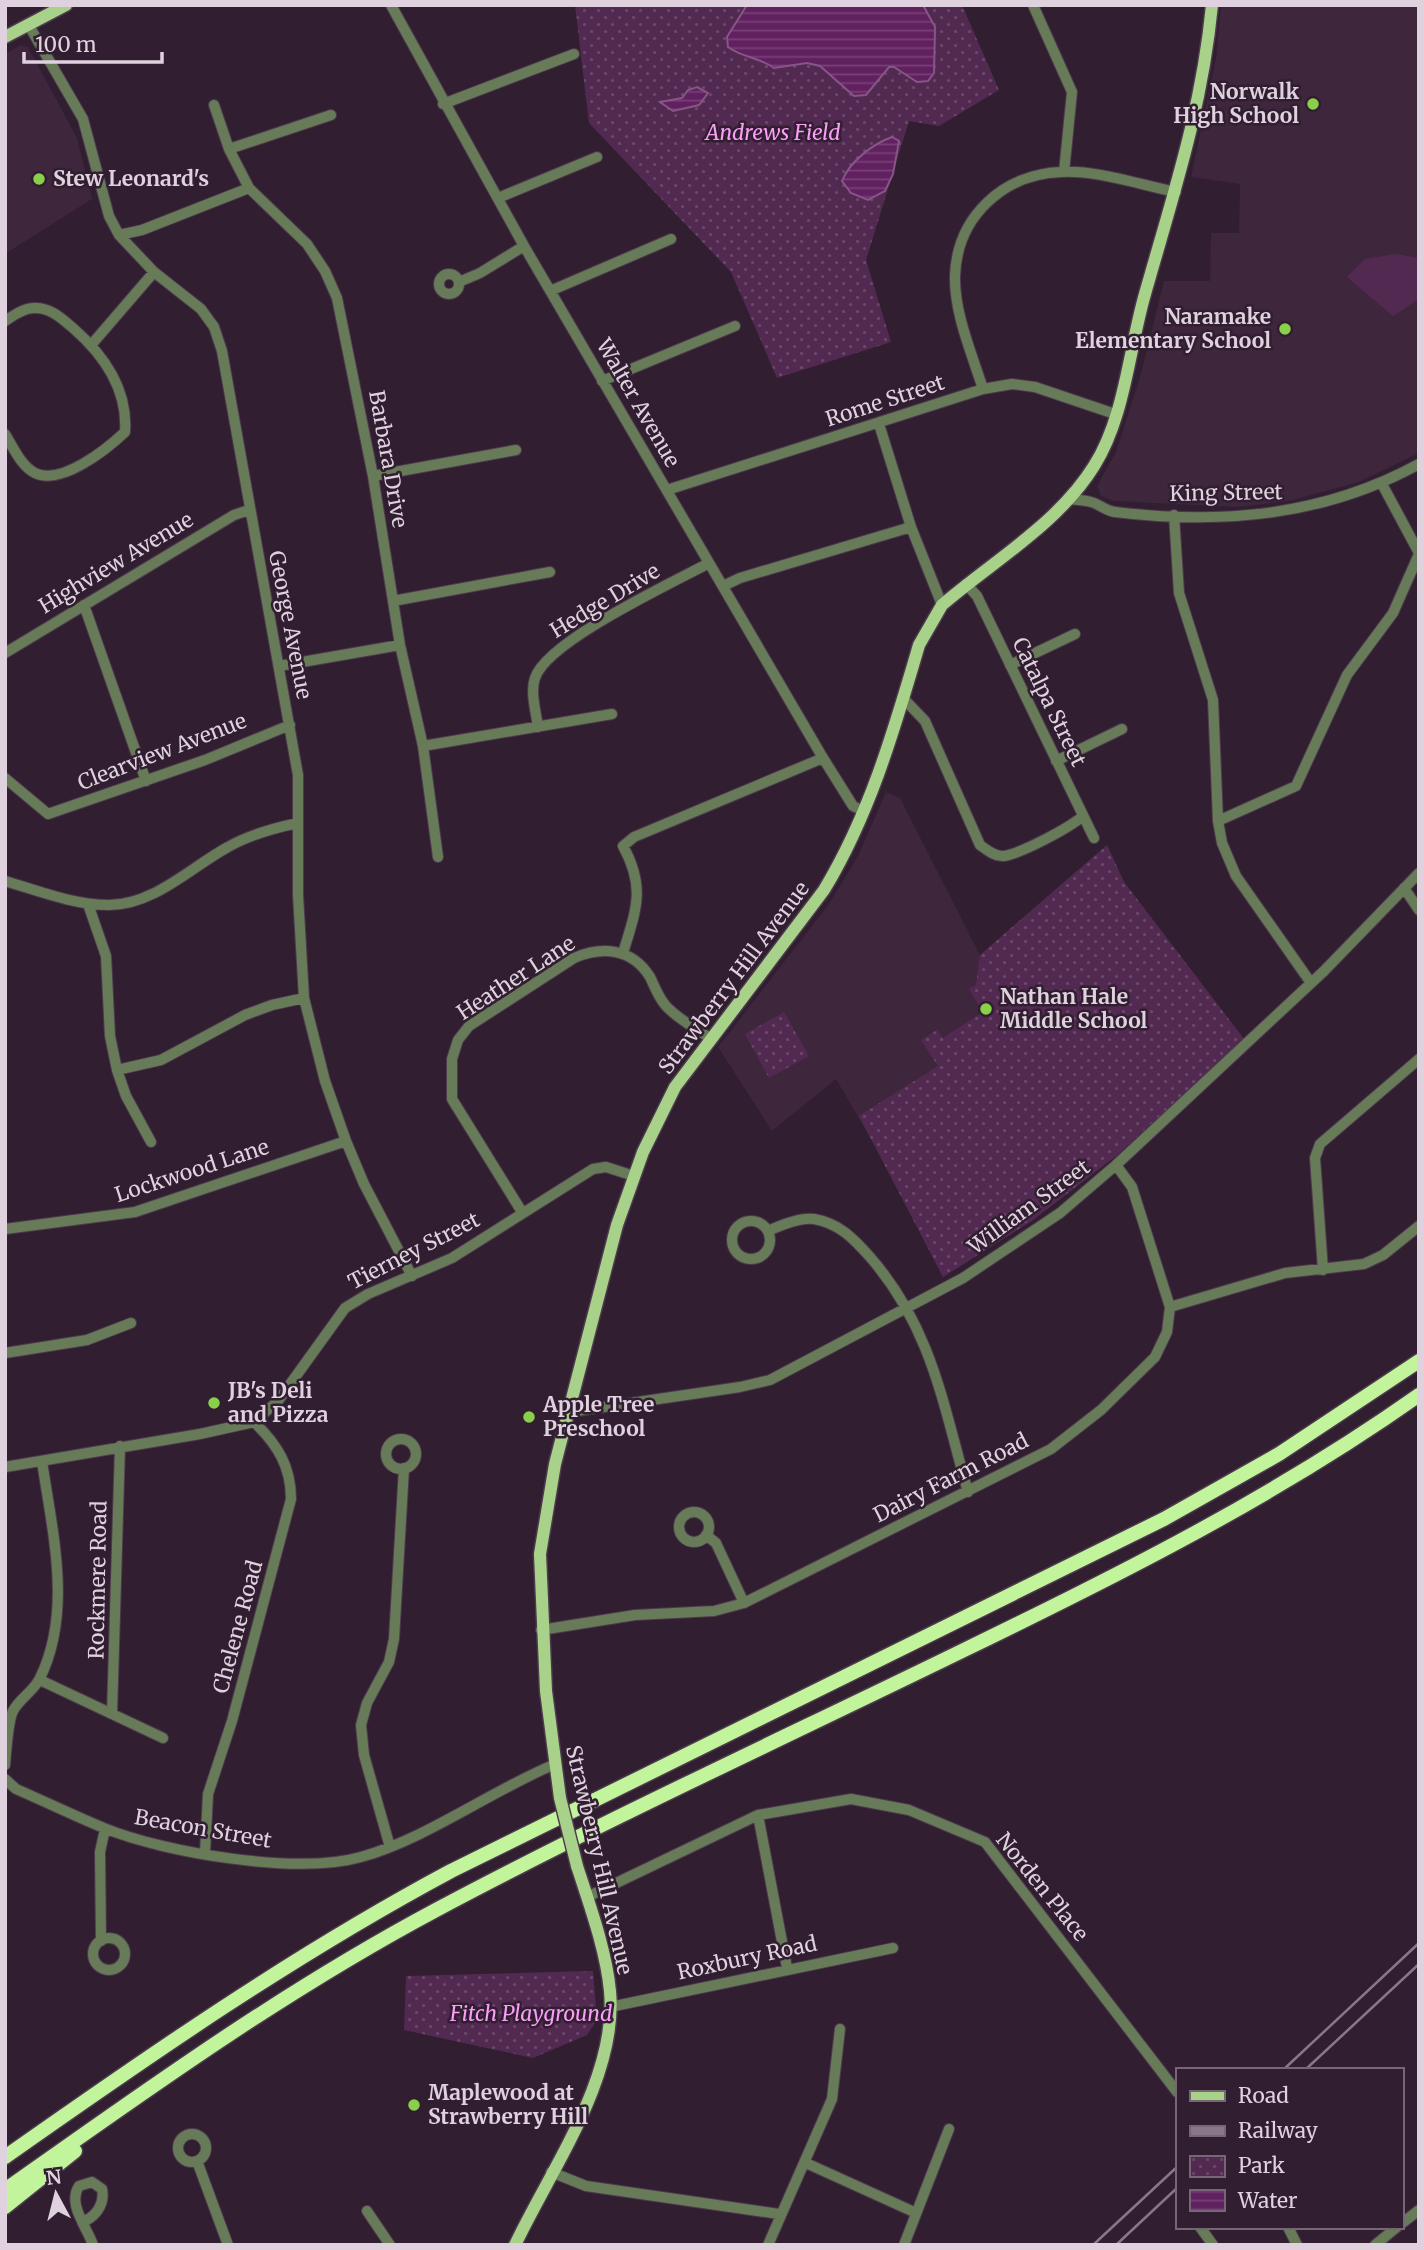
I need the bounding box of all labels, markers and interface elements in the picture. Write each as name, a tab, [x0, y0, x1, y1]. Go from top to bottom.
scale bar	[24, 21, 163, 65]
text: 100 m	[35, 31, 97, 58]
place label: Norwalk High School	[1173, 78, 1299, 129]
marker: Norwalk High School	[1305, 96, 1321, 112]
park label: Andrews Field	[704, 119, 840, 146]
place label: Stew Leonard's	[53, 165, 209, 192]
marker: Stew Leonard's	[31, 171, 47, 187]
place label: Naramake Elementary School	[1075, 303, 1271, 354]
marker: Naramake Elementary School	[1277, 321, 1293, 337]
street label: Walter Avenue	[590, 333, 686, 472]
street label: Rome Street	[822, 369, 948, 432]
street label: Barbara Drive	[363, 388, 414, 530]
street label: King Street	[1169, 478, 1283, 507]
street label: Highview Avenue	[34, 506, 198, 619]
street label: George Avenue	[263, 549, 318, 701]
street label: Hedge Drive	[545, 557, 665, 644]
street label: Catalpa Street	[1007, 633, 1092, 771]
street label: Clearview Avenue	[74, 707, 250, 796]
street label: Strawberry Hill Avenue	[652, 876, 815, 1079]
street label: Heather Lane	[451, 929, 580, 1026]
place label: Nathan Hale Middle School	[1000, 983, 1148, 1034]
marker: Nathan Hale Middle School	[978, 1001, 994, 1017]
street label: Lockwood Lane	[111, 1133, 272, 1208]
street label: William Street	[962, 1153, 1095, 1261]
street label: Tierney Street	[343, 1206, 484, 1295]
place label: JB's Deli and Pizza	[227, 1377, 329, 1428]
place label: Apple Tree Preschool	[542, 1391, 654, 1442]
marker: JB's Deli and Pizza	[206, 1395, 222, 1411]
marker: Apple Tree Preschool	[521, 1409, 537, 1425]
street label: Dairy Farm Road	[869, 1427, 1033, 1528]
street label: Rockmere Road	[83, 1500, 112, 1660]
street label: Chelene Road	[207, 1557, 268, 1696]
street label: Strawberry Hill Avenue	[560, 1743, 639, 1977]
street label: Beacon Street	[133, 1803, 274, 1854]
street label: Norden Place	[990, 1827, 1094, 1947]
street label: Roxbury Road	[675, 1929, 820, 1986]
park label: Fitch Playground	[449, 2000, 612, 2027]
legend	[1176, 2068, 1403, 2229]
place label: Maplewood at Strawberry Hill	[428, 2079, 588, 2130]
text: Road	[1238, 2082, 1289, 2109]
marker: Maplewood at Strawberry Hill	[406, 2097, 422, 2113]
text: Railway	[1238, 2117, 1319, 2144]
text: Park	[1238, 2152, 1285, 2179]
north arrow	[21, 2159, 91, 2229]
text: N	[45, 2164, 63, 2190]
text: Water	[1237, 2187, 1297, 2214]

